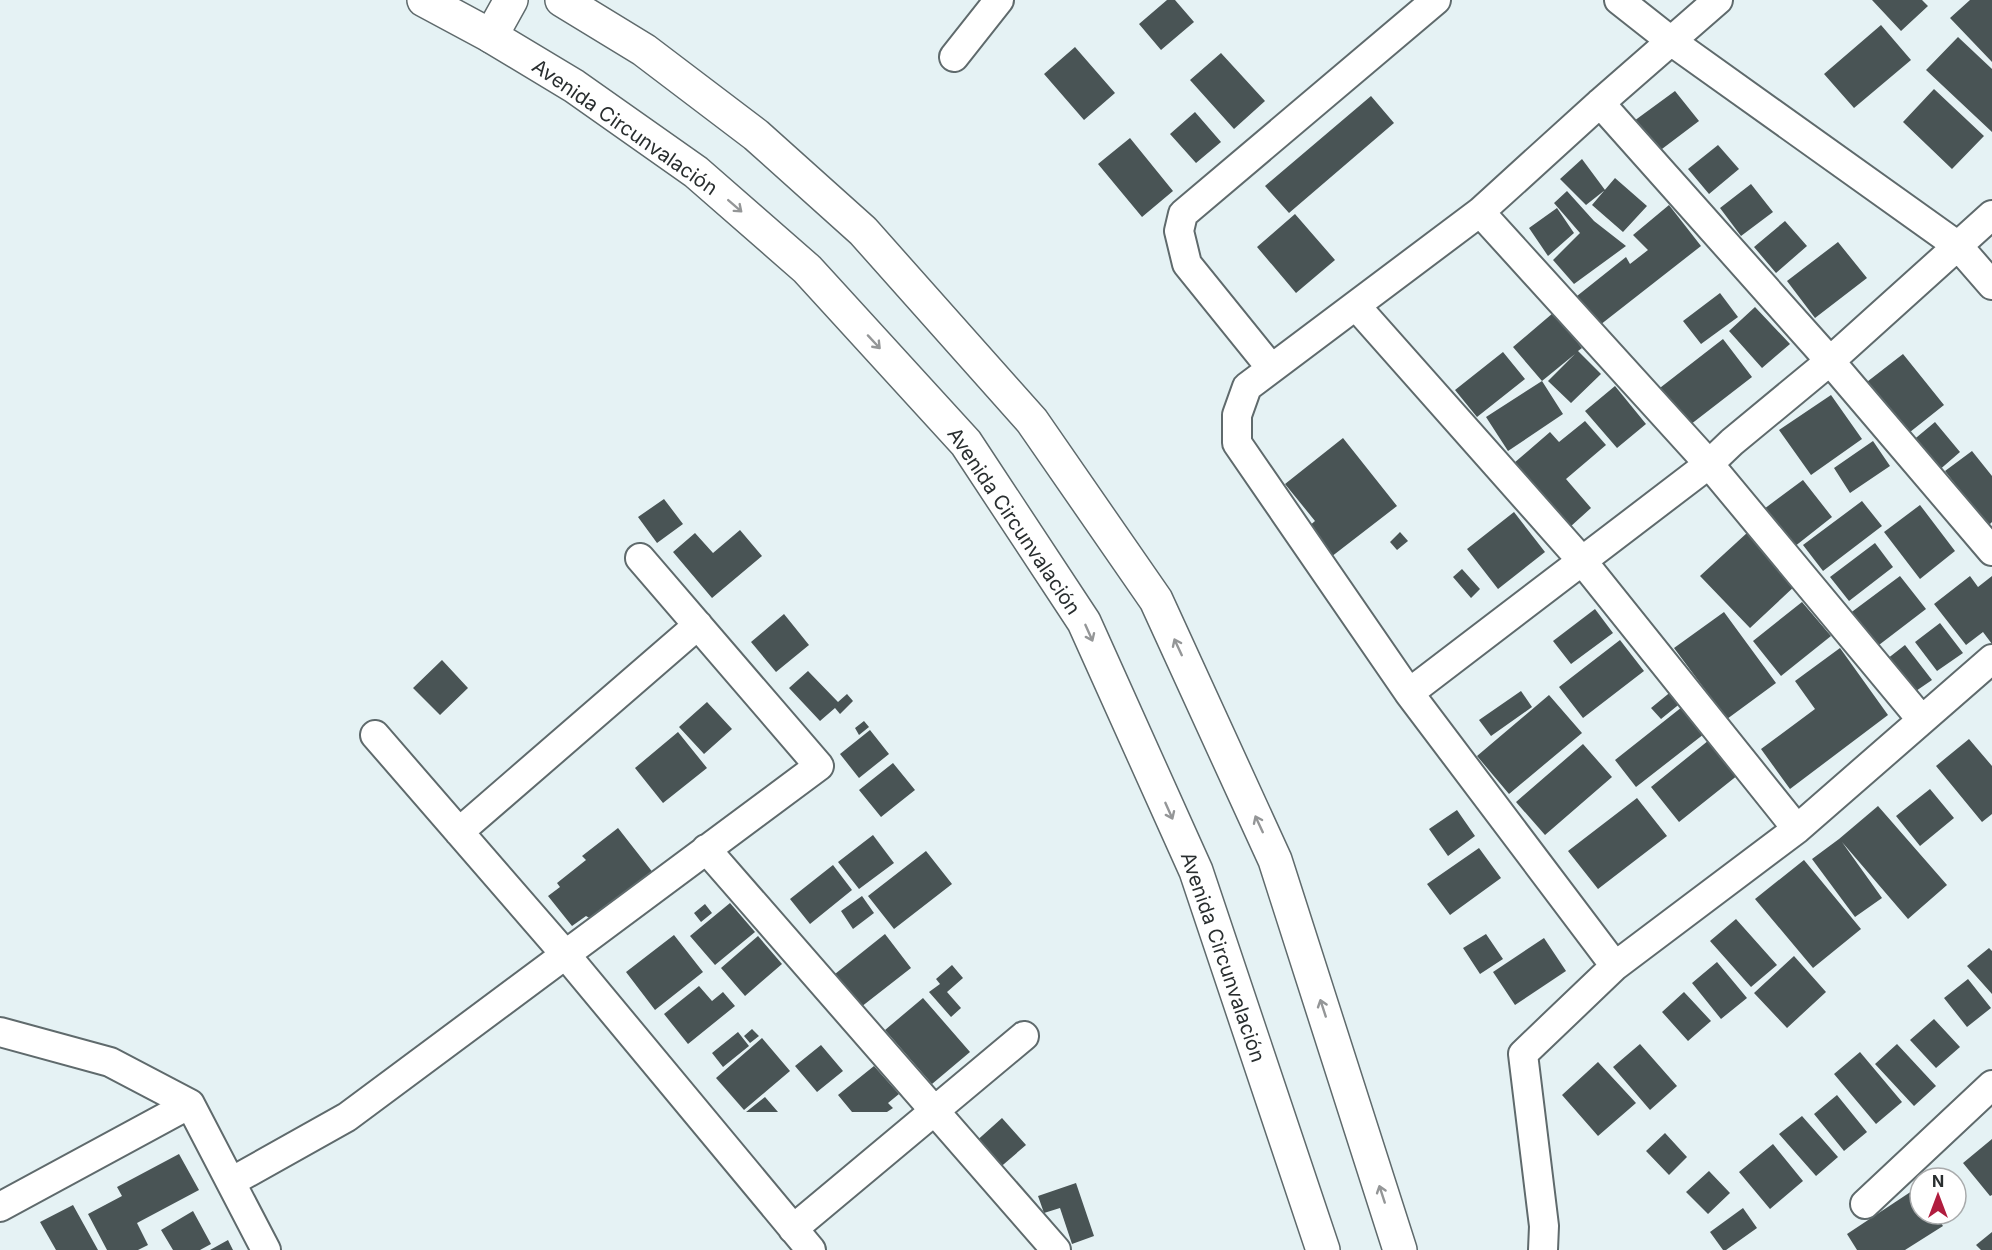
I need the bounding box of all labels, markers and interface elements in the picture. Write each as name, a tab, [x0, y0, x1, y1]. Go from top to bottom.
street label: Avenida Circunvalación	[528, 54, 722, 200]
one-way arrow	[727, 199, 742, 213]
one-way arrow	[867, 335, 881, 350]
street label: Avenida Circunvalación	[942, 423, 1086, 619]
one-way arrow	[1083, 624, 1095, 642]
one-way arrow	[1171, 639, 1183, 657]
one-way arrow	[1163, 802, 1175, 820]
one-way arrow	[1253, 816, 1264, 834]
street label: Avenida Circunvalación	[1176, 849, 1270, 1065]
one-way arrow	[1317, 999, 1328, 1018]
north arrow	[1908, 1166, 1968, 1226]
text: N	[1932, 1171, 1944, 1191]
one-way arrow	[1376, 1185, 1387, 1204]

